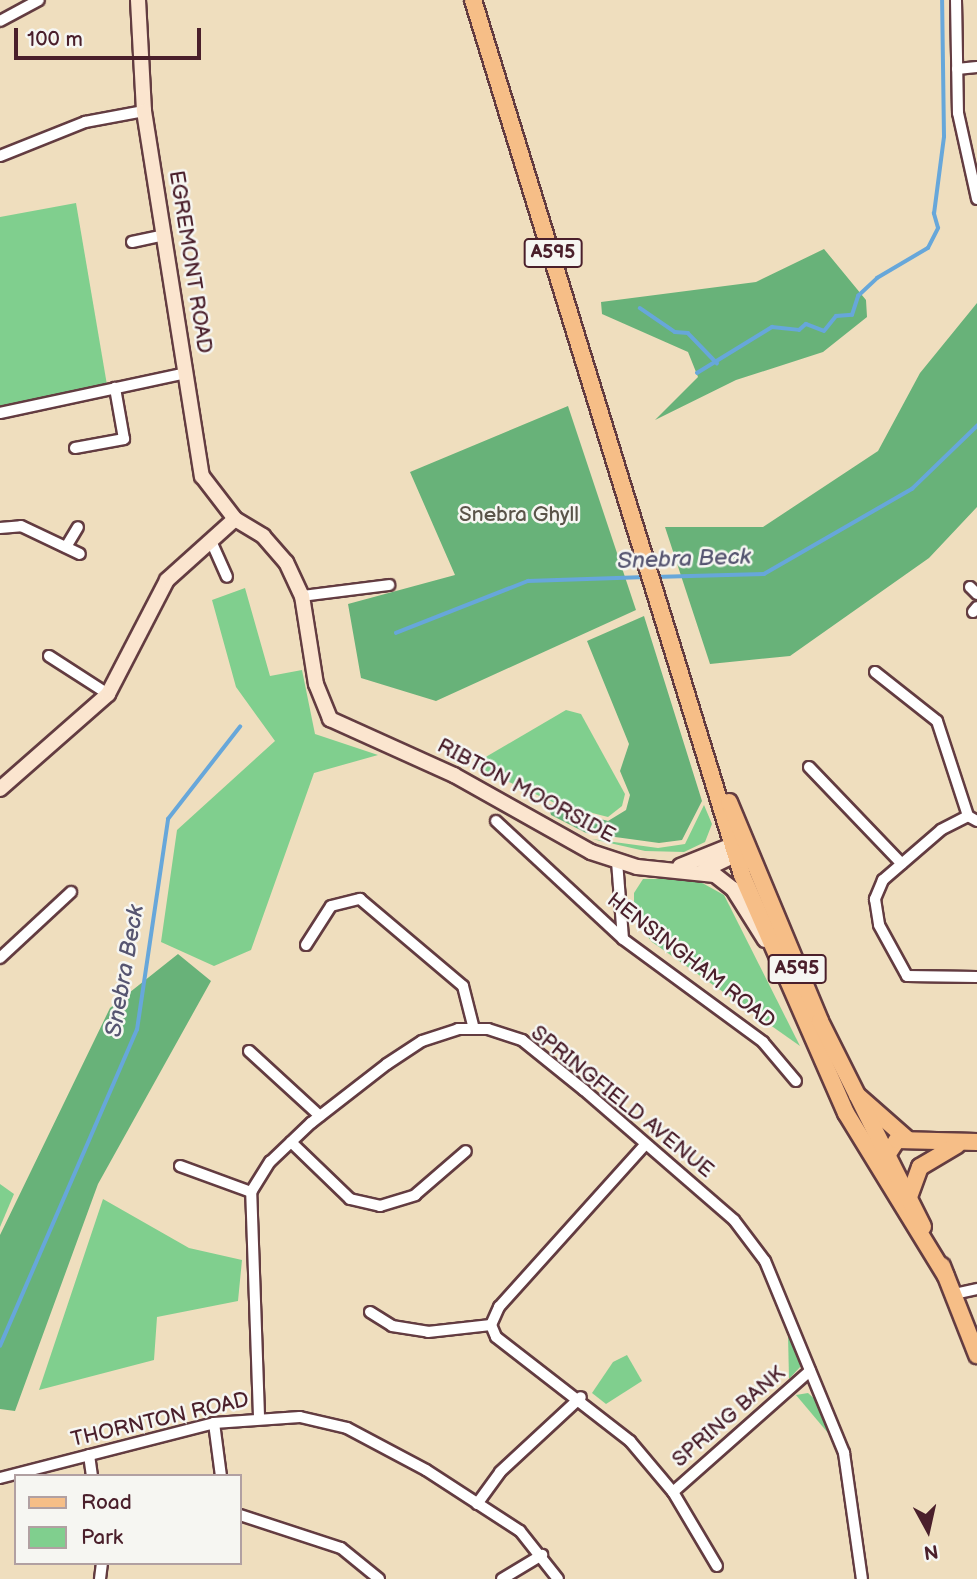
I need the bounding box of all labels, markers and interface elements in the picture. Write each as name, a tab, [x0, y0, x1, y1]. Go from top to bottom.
scale bar	[18, 14, 205, 58]
text: 100 m	[27, 27, 83, 52]
street label: EGREMONT ROAD	[163, 169, 217, 355]
road number: A595	[523, 238, 583, 268]
park label: Snebra Ghyll	[459, 502, 579, 528]
water label: Snebra Beck	[617, 543, 751, 575]
street label: RIBTON MOORSIDE	[433, 733, 619, 849]
street label: HENSINGHAM ROAD	[602, 888, 780, 1034]
water label: Snebra Beck	[100, 903, 150, 1039]
road number: A595	[767, 953, 827, 984]
street label: SPRINGFIELD AVENUE	[526, 1021, 718, 1183]
street label: SPRING BANK	[667, 1361, 791, 1473]
street label: THORNTON ROAD	[69, 1387, 251, 1453]
legend	[14, 1474, 242, 1565]
text: Road	[81, 1490, 132, 1515]
north arrow	[893, 1495, 963, 1565]
text: Park	[81, 1525, 123, 1550]
text: N	[922, 1539, 940, 1564]

